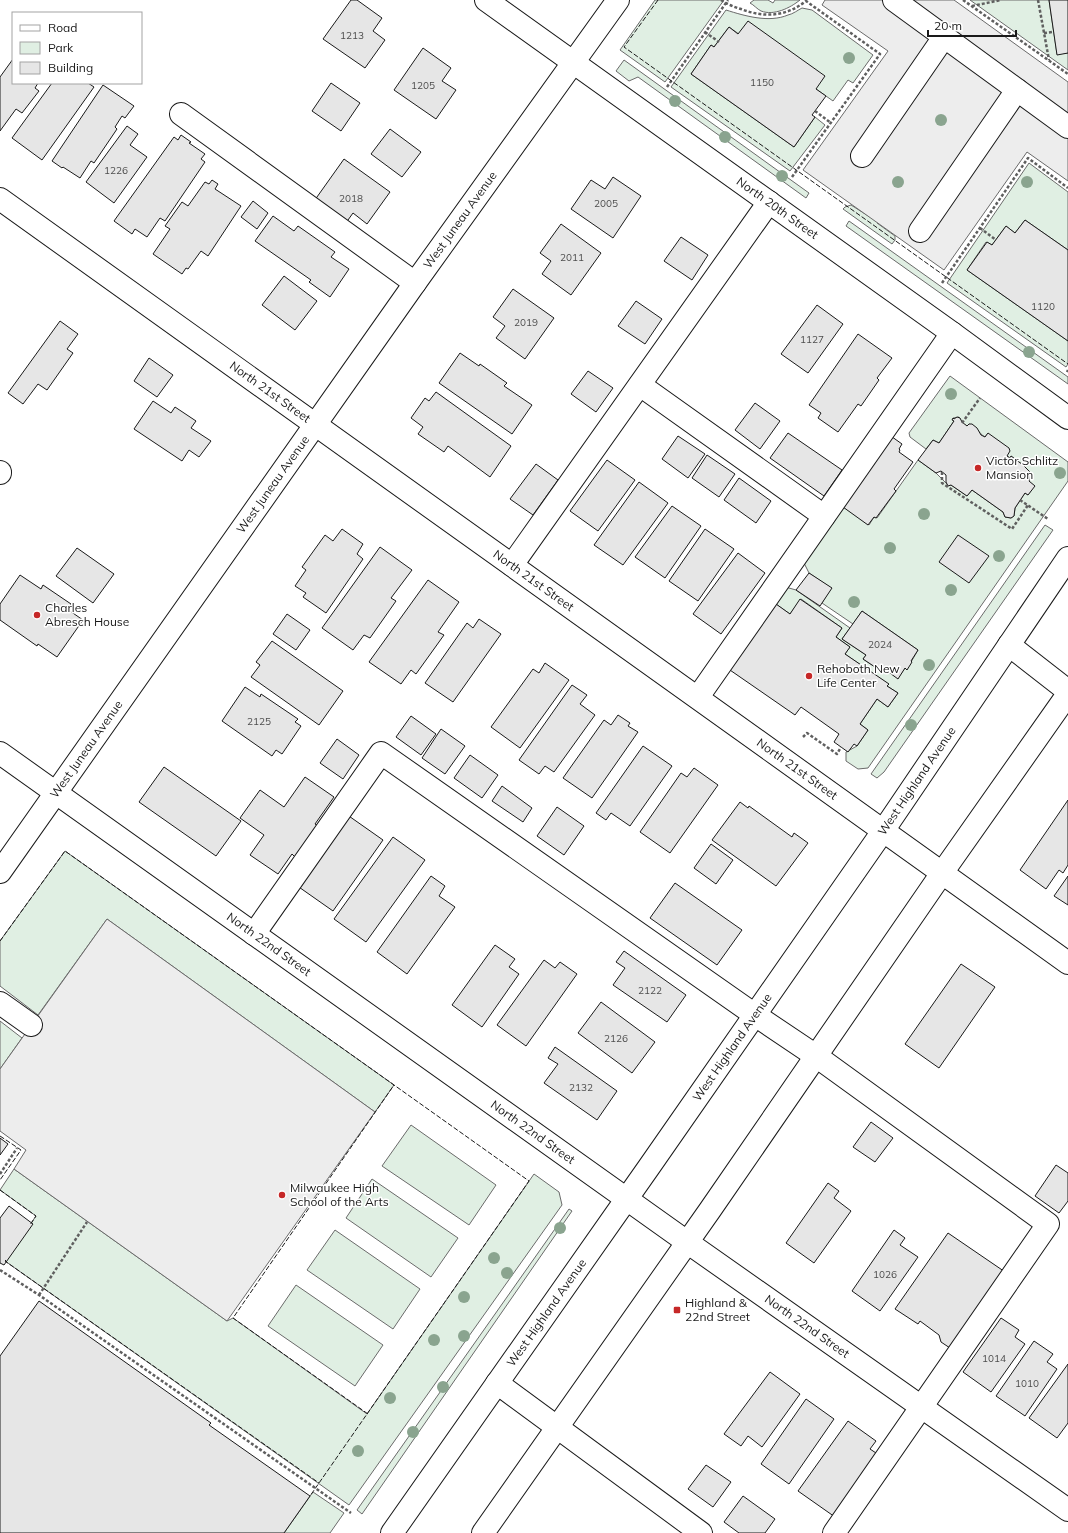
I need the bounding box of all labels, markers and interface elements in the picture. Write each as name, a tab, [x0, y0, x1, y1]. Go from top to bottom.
legend	[12, 12, 142, 84]
scale bar	[928, 12, 1016, 38]
text: 20 m	[934, 18, 962, 33]
text: Road	[48, 20, 77, 35]
house number: 1213	[340, 29, 364, 42]
text: Park	[48, 40, 74, 55]
text: Building	[48, 60, 93, 75]
house number: 1150	[750, 76, 774, 89]
house number: 1205	[411, 79, 435, 92]
house number: 1226	[104, 164, 128, 177]
street label: West Juneau Avenue	[420, 168, 500, 271]
street label: North 20th Street	[734, 173, 821, 242]
house number: 2018	[339, 192, 363, 205]
house number: 2005	[594, 197, 618, 210]
house number: 2011	[560, 251, 584, 264]
house number: 1120	[1031, 300, 1055, 313]
house number: 2019	[514, 316, 538, 329]
house number: 1127	[800, 333, 824, 346]
street label: North 21st Street	[227, 358, 314, 426]
street label: West Juneau Avenue	[233, 432, 312, 536]
place label: Victor Schlitz Mansion	[986, 453, 1058, 482]
marker: Victor Schlitz Mansion	[973, 463, 983, 473]
street label: North 21st Street	[491, 546, 577, 614]
place label: Charles Abresch House	[45, 600, 129, 629]
marker: Charles Abresch House	[32, 610, 42, 620]
house number: 2024	[868, 638, 892, 651]
place label: Rehoboth New Life Center	[817, 661, 900, 690]
marker: Rehoboth New Life Center	[804, 671, 814, 681]
street label: West Juneau Avenue	[46, 697, 126, 801]
house number: 2125	[247, 715, 271, 728]
street label: West Highland Avenue	[874, 724, 959, 838]
street label: North 21st Street	[754, 735, 841, 803]
street label: North 22nd Street	[224, 909, 314, 979]
house number: 2122	[638, 984, 662, 997]
street label: West Highland Avenue	[689, 990, 775, 1104]
house number: 2126	[604, 1032, 628, 1045]
house number: 2132	[569, 1081, 593, 1094]
street label: North 22nd Street	[488, 1097, 578, 1167]
place label: Milwaukee High School of the Arts	[290, 1180, 389, 1209]
marker: Milwaukee High School of the Arts	[277, 1190, 287, 1200]
street label: West Highland Avenue	[503, 1256, 589, 1369]
house number: 1026	[873, 1268, 897, 1281]
street label: North 22nd Street	[762, 1291, 852, 1361]
place label: Highland & 22nd Street	[685, 1295, 750, 1324]
marker: Highland & 22nd Street	[672, 1305, 682, 1315]
house number: 1014	[982, 1352, 1006, 1365]
house number: 1010	[1015, 1377, 1039, 1390]

